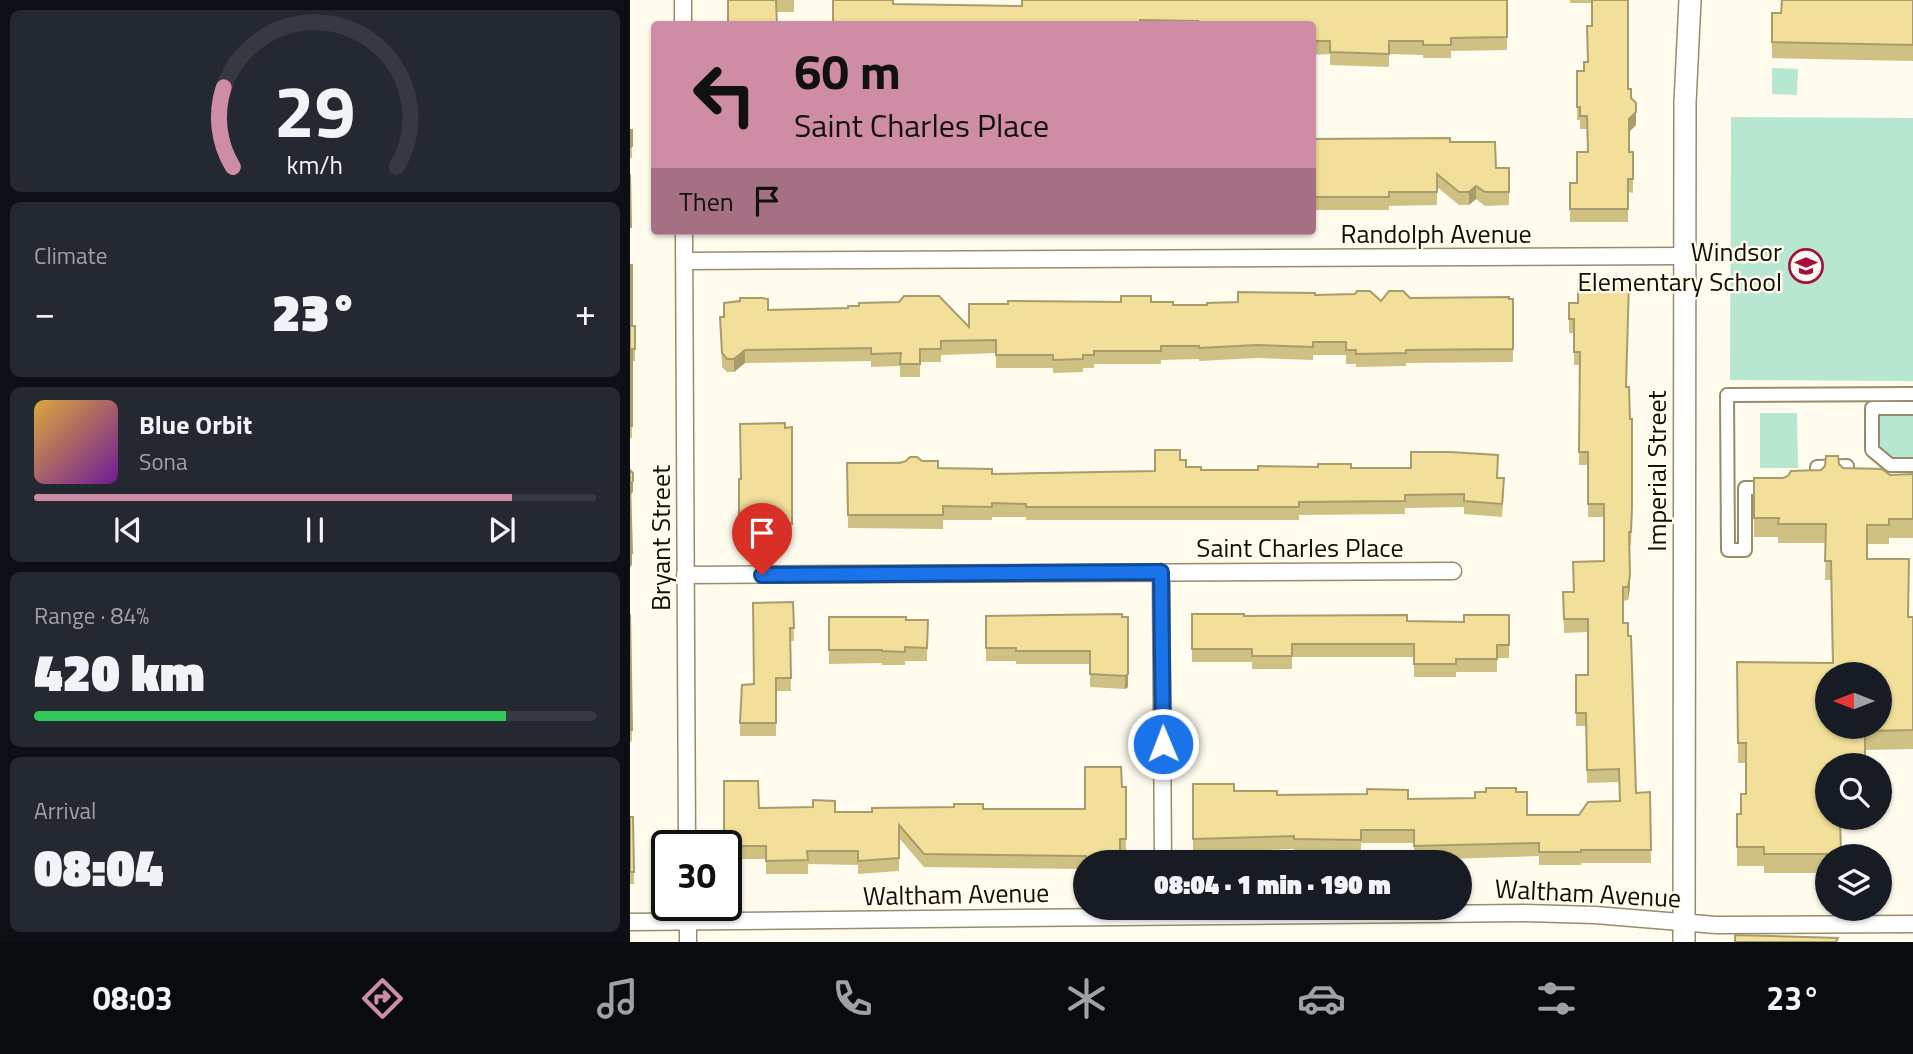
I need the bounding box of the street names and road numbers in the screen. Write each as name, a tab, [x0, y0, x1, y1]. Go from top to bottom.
street label: Randolph Avenue	[1340, 214, 1532, 253]
street label: Imperial Street	[1637, 390, 1676, 552]
street label: Bryant Street	[641, 465, 680, 611]
street label: Saint Charles Place	[1196, 528, 1404, 567]
street label: Waltham Avenue	[1494, 869, 1682, 917]
street label: Waltham Avenue	[862, 873, 1050, 915]

